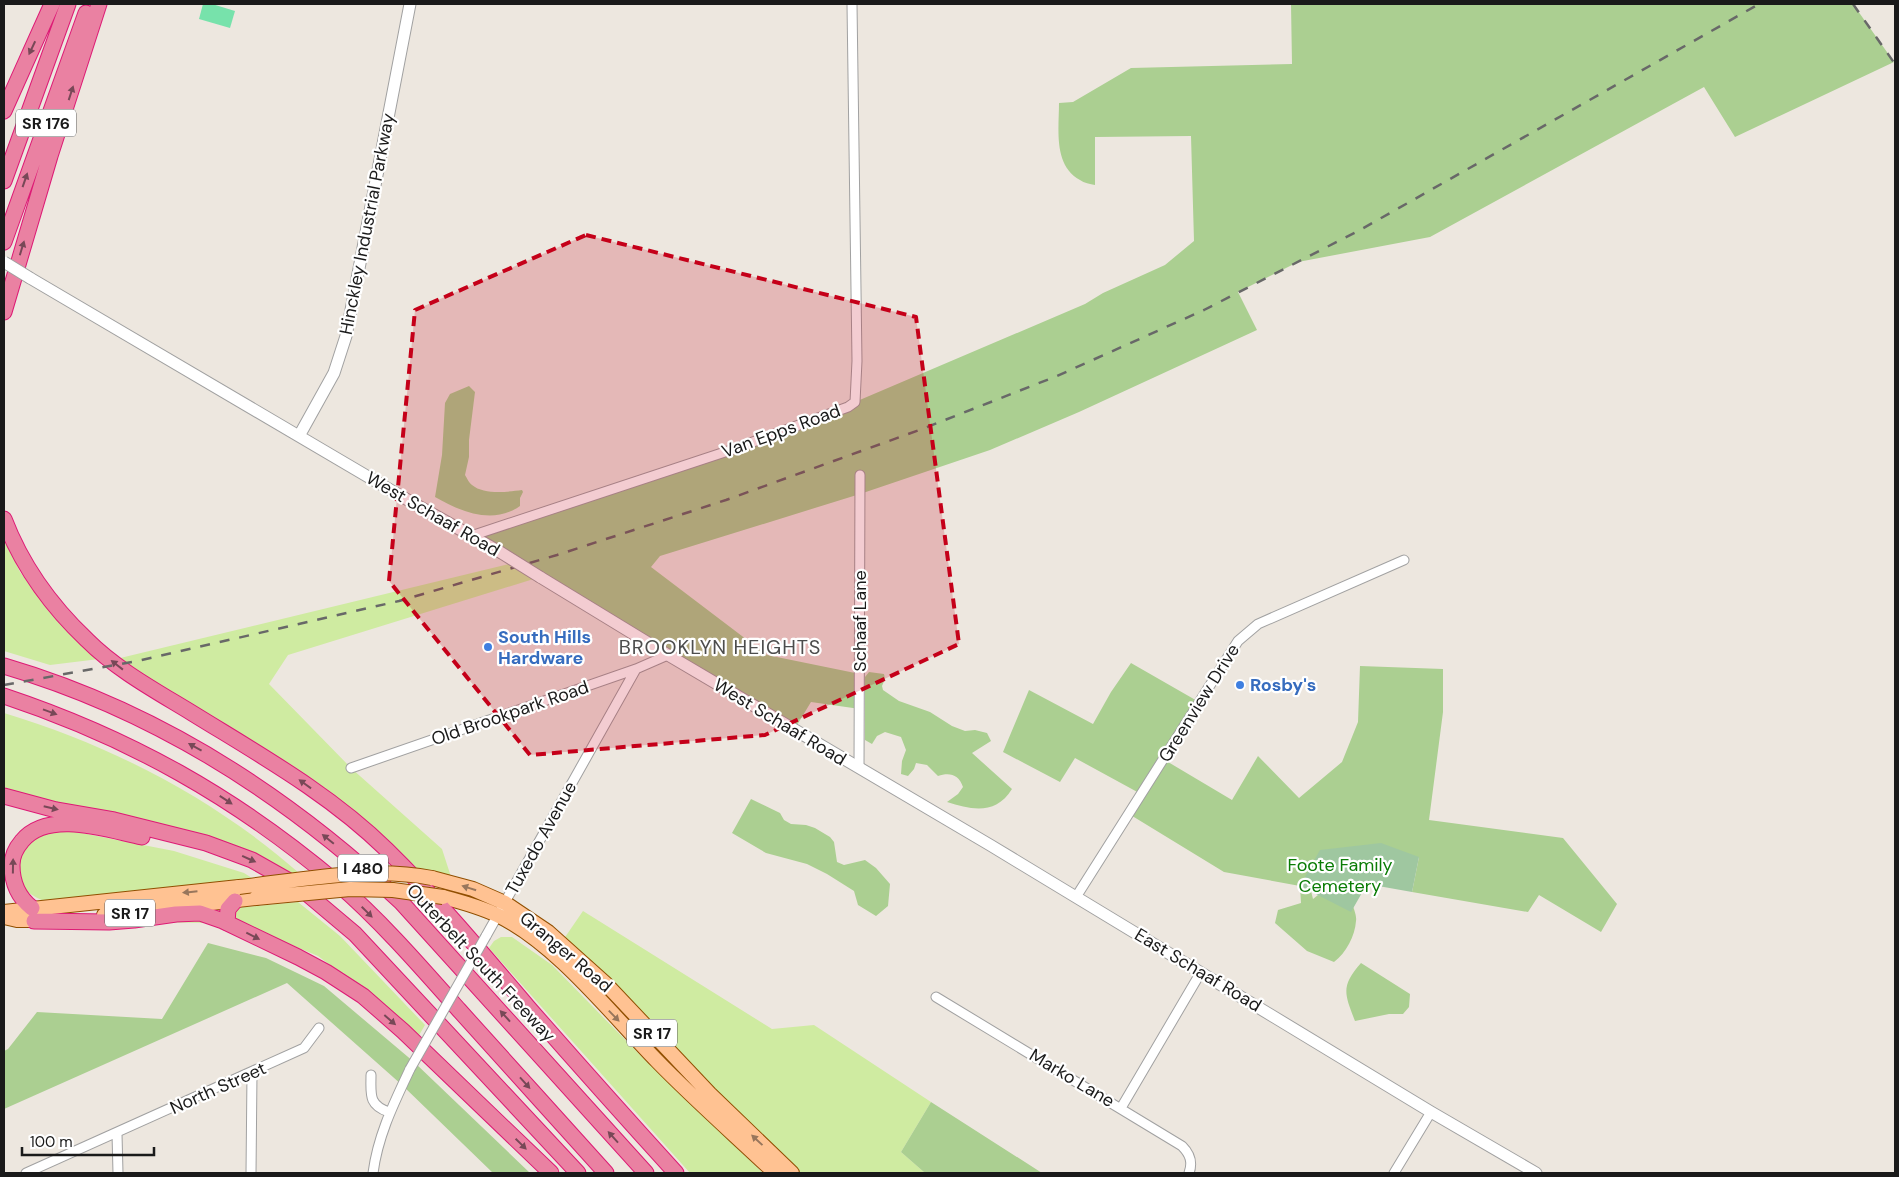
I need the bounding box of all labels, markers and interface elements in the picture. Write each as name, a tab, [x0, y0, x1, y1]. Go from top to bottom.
one-way arrow	[28, 41, 36, 55]
one-way arrow	[67, 85, 75, 100]
road number: SR 176	[16, 110, 76, 136]
street label: Hinckley Industrial Parkway	[334, 111, 400, 337]
one-way arrow	[22, 172, 30, 187]
one-way arrow	[19, 241, 27, 256]
street label: Van Epps Road	[718, 398, 844, 464]
street label: West Schaaf Road	[362, 466, 504, 562]
street label: Schaaf Lane	[848, 570, 872, 672]
place label: South Hills Hardware	[498, 625, 591, 670]
district label: BROOKLYN HEIGHTS	[619, 634, 821, 660]
street label: Greenview Drive	[1153, 639, 1245, 767]
marker: South Hills Hardware	[482, 641, 494, 653]
one-way arrow	[111, 659, 124, 670]
street label: West Schaaf Road	[709, 673, 851, 771]
place label: Rosby's	[1250, 673, 1316, 697]
street label: Old Brookpark Road	[428, 675, 592, 751]
marker: Rosby's	[1234, 679, 1246, 691]
one-way arrow	[43, 708, 58, 716]
one-way arrow	[187, 743, 202, 751]
street label: Tuxedo Avenue	[500, 777, 582, 899]
one-way arrow	[298, 779, 312, 789]
one-way arrow	[219, 796, 233, 805]
one-way arrow	[43, 804, 59, 812]
one-way arrow	[323, 833, 335, 845]
park label: Foote Family Cemetery	[1287, 853, 1393, 898]
road number: I 480	[338, 854, 388, 881]
one-way arrow	[242, 855, 256, 863]
one-way arrow	[9, 858, 17, 874]
street label: Outerbelt South Freeway	[401, 879, 561, 1047]
one-way arrow	[461, 884, 476, 892]
one-way arrow	[182, 888, 198, 896]
road number: SR 17	[105, 900, 155, 926]
one-way arrow	[361, 906, 373, 918]
street label: Granger Road	[515, 906, 617, 998]
street label: East Schaaf Road	[1130, 923, 1266, 1017]
one-way arrow	[245, 932, 260, 940]
one-way arrow	[499, 1010, 511, 1022]
one-way arrow	[608, 1010, 620, 1022]
one-way arrow	[384, 1014, 396, 1026]
road number: SR 17	[627, 1020, 677, 1046]
street label: Marko Lane	[1025, 1043, 1119, 1113]
street label: North Street	[166, 1056, 270, 1120]
one-way arrow	[519, 1076, 531, 1088]
scale bar	[22, 1124, 155, 1156]
one-way arrow	[607, 1131, 619, 1143]
text: 100 m	[30, 1132, 73, 1152]
one-way arrow	[751, 1134, 763, 1146]
one-way arrow	[515, 1138, 527, 1150]

